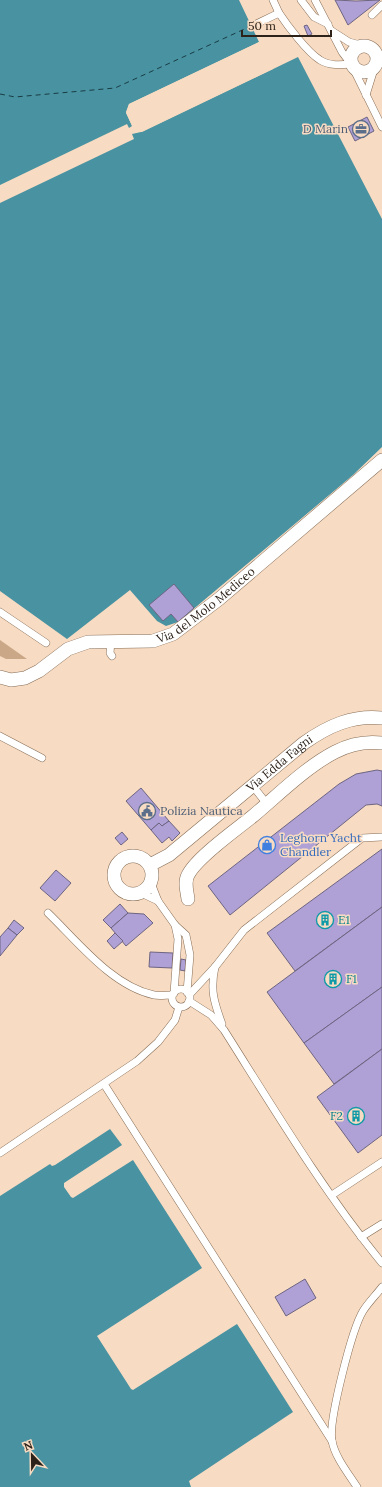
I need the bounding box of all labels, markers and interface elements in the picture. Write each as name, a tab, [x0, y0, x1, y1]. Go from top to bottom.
scale bar	[242, 12, 331, 38]
text: 50 m	[248, 18, 276, 33]
office icon: D Marin	[351, 119, 371, 139]
place label: D Marin	[303, 121, 348, 136]
street label: Via del Molo Mediceo	[154, 564, 258, 646]
street label: Via Edda Fagni	[242, 731, 315, 795]
public building icon: Polizia Nautica	[137, 801, 157, 821]
place label: Polizia Nautica	[160, 803, 243, 818]
place label: Leghorn Yacht Chandler	[280, 830, 362, 859]
shop icon: Leghorn Yacht Chandler	[257, 835, 277, 855]
building icon: E1	[315, 910, 335, 930]
place label: E1	[338, 912, 350, 927]
building icon: F1	[323, 969, 343, 989]
place label: F1	[346, 971, 357, 986]
building icon: F2	[346, 1106, 366, 1126]
place label: F2	[330, 1108, 343, 1123]
north arrow	[12, 1435, 52, 1475]
text: N	[22, 1437, 35, 1454]

